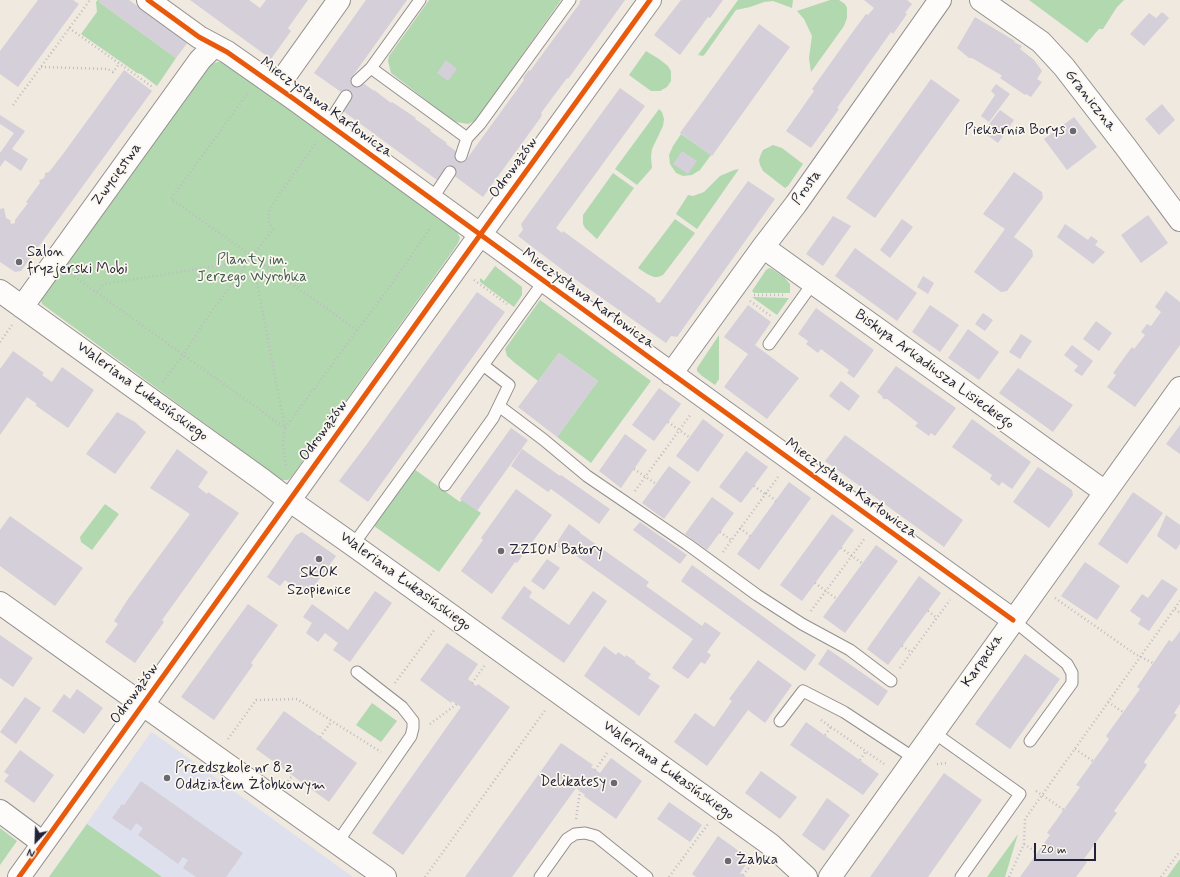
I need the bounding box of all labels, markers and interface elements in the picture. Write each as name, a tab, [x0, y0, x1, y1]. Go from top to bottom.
street label: Mieczysława Karłowicza	[256, 54, 396, 162]
street label: Graniczna	[1060, 66, 1120, 136]
place label: Piekarnia Borys	[964, 122, 1065, 140]
marker: Piekarnia Borys	[1068, 126, 1078, 136]
street label: Odrowążów	[486, 134, 542, 202]
street label: Zwycięstwa	[88, 140, 146, 210]
street label: Prosta	[788, 167, 826, 209]
place label: Salon fryzjerski Mobi	[27, 244, 128, 279]
street label: Mieczysława Karłowicza	[518, 245, 658, 353]
park label: Planty im. Jerzego Wyrobka	[197, 252, 307, 287]
marker: Salon fryzjerski Mobi	[14, 257, 24, 267]
street label: Biskupa Arkadiusza Lisieckiego	[851, 306, 1017, 434]
street label: Waleriana Łukasińskiego	[73, 338, 211, 446]
street label: Odrowążów	[296, 397, 352, 465]
street label: Mieczysława Karłowicza	[781, 435, 921, 543]
street label: Waleriana Łukasińskiego	[336, 528, 474, 636]
place label: ZZION Batory	[509, 542, 603, 560]
marker: ZZION Batory	[496, 546, 506, 556]
marker: SKOK Szopienice	[314, 554, 324, 564]
place label: SKOK Szopienice	[287, 565, 351, 600]
street label: Karpacka	[958, 631, 1008, 691]
street label: Odrowążów	[107, 660, 163, 728]
street label: Waleriana Łukasińskiego	[599, 717, 737, 825]
place label: Przedszkole nr 8 z Oddziałem Żłobkowym	[175, 760, 325, 795]
marker: Przedszkole nr 8 z Oddziałem Żłobkowym	[162, 773, 172, 783]
place label: Delikatesy	[540, 774, 606, 792]
marker: Delikatesy	[609, 778, 619, 788]
north arrow	[16, 821, 56, 861]
scale bar	[1036, 835, 1098, 861]
text: 20 m	[1041, 842, 1067, 858]
text: N	[25, 844, 37, 860]
place label: Żabka	[736, 852, 778, 870]
marker: Żabka	[723, 856, 733, 866]

